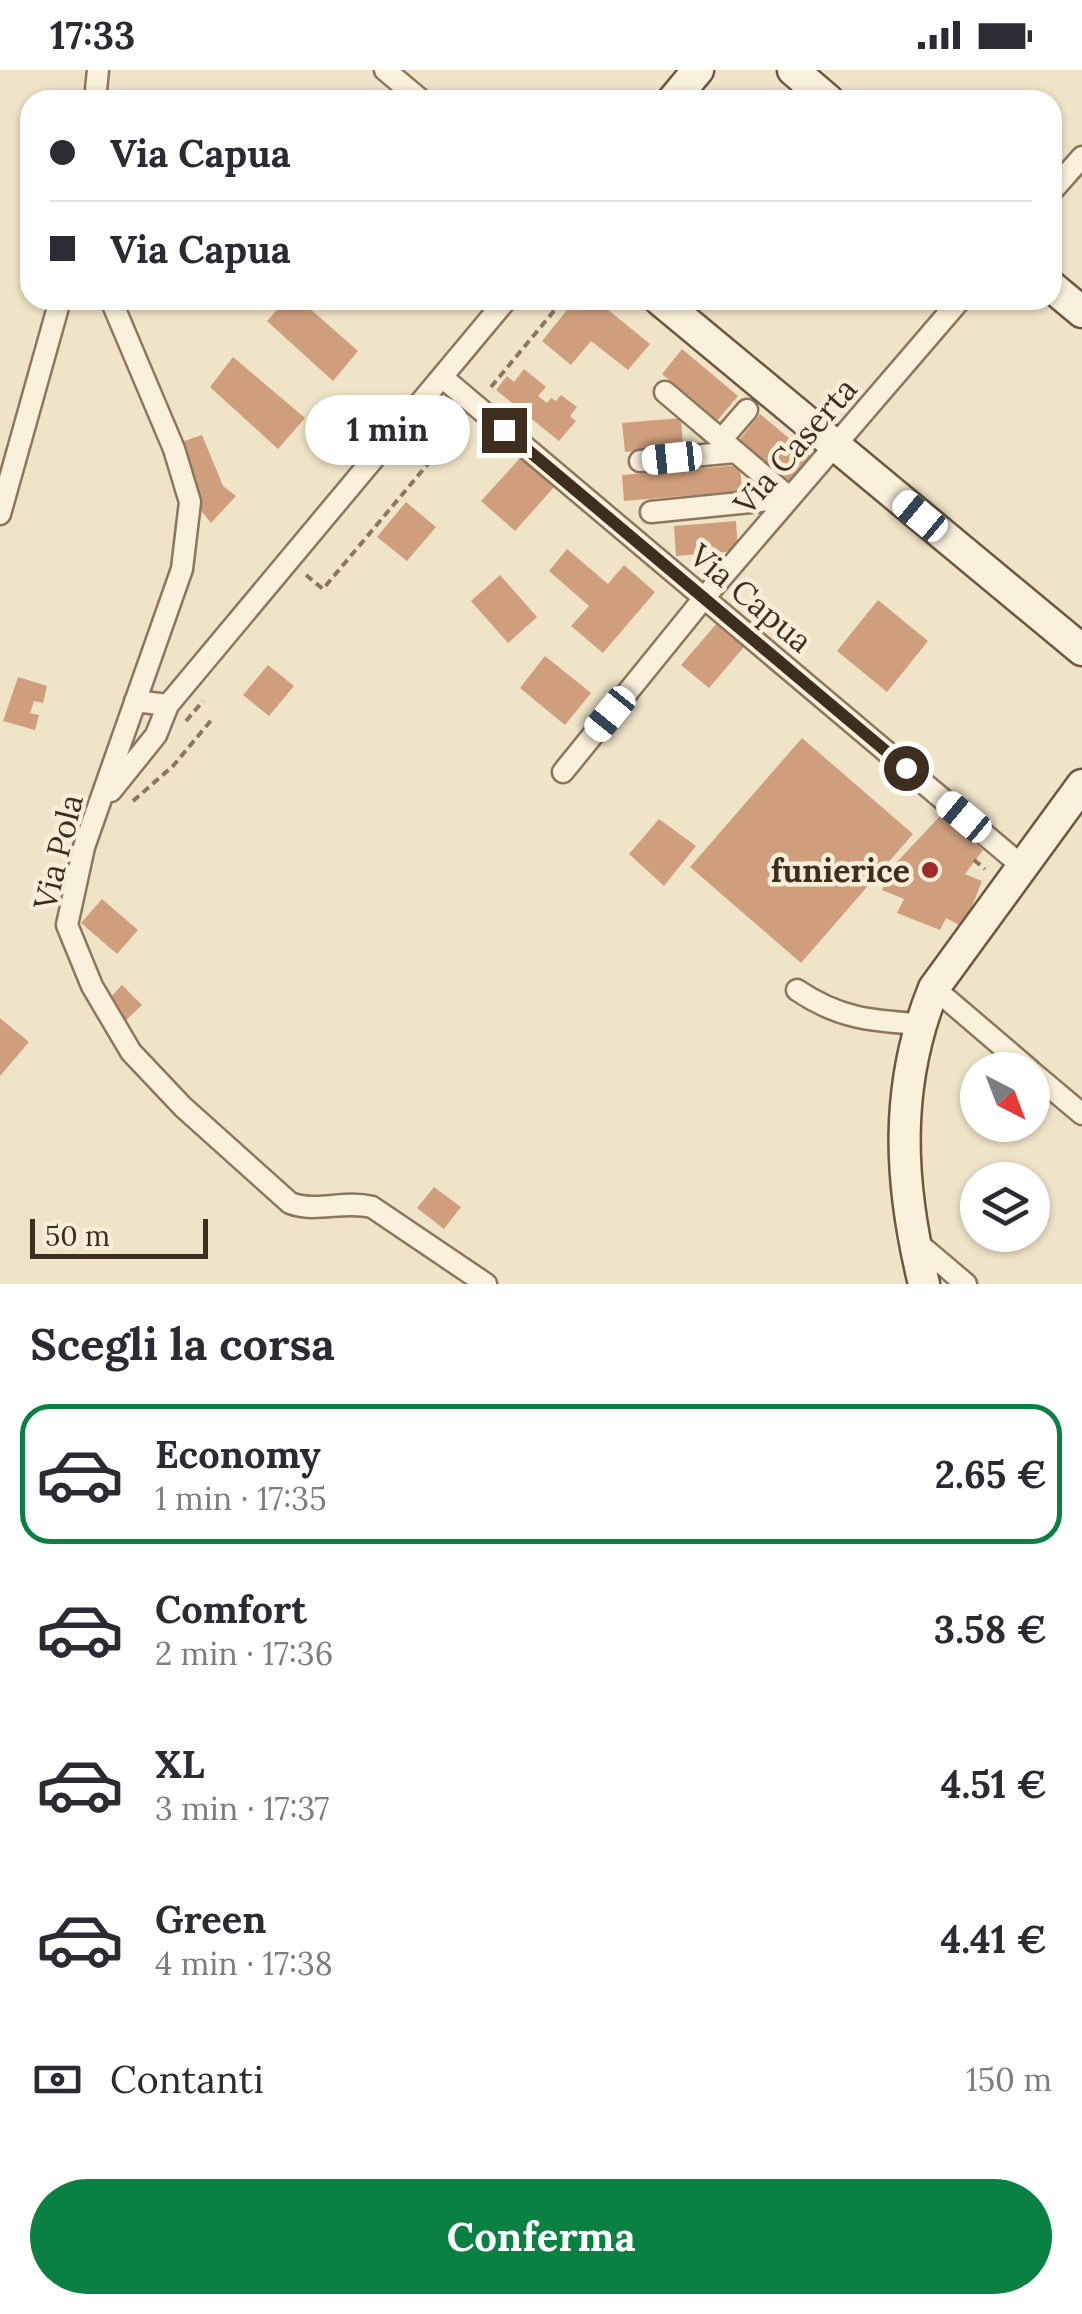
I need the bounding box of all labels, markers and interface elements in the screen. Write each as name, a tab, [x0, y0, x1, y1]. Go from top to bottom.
text: 17:33	[50, 11, 135, 59]
text: Via Capua	[110, 129, 291, 177]
text: Via Capua	[110, 225, 291, 273]
street label: Via Caserta	[724, 369, 866, 524]
callout: 1 min	[304, 395, 469, 465]
route end	[482, 408, 527, 453]
text: 1 min	[347, 409, 428, 450]
car	[641, 440, 703, 476]
car	[887, 485, 953, 547]
street label: Via Capua	[680, 534, 821, 661]
car	[579, 681, 641, 747]
route start	[884, 746, 929, 791]
car	[931, 786, 997, 848]
street label: Via Pola	[24, 790, 92, 915]
place label: funierice	[771, 850, 910, 891]
marker: funierice	[919, 859, 941, 881]
north arrow	[960, 1052, 1050, 1142]
map controls	[960, 1052, 1050, 1252]
button: layers	[960, 1162, 1050, 1252]
scale bar	[30, 1214, 208, 1258]
text: 50 m	[45, 1218, 110, 1254]
text: Scegli la corsa	[30, 1315, 335, 1372]
icon: car	[35, 1429, 125, 1519]
text: Economy	[155, 1430, 321, 1478]
text: 2.65 €	[935, 1450, 1047, 1498]
text: 1 min · 17:35	[155, 1478, 327, 1519]
icon: car	[35, 1584, 125, 1674]
text: Comfort	[155, 1585, 307, 1633]
text: 3.58 €	[934, 1605, 1047, 1653]
text: 2 min · 17:36	[155, 1633, 333, 1674]
icon: car	[35, 1739, 125, 1829]
text: XL	[155, 1740, 205, 1788]
text: 4.51 €	[941, 1760, 1047, 1808]
text: 3 min · 17:37	[155, 1788, 329, 1829]
icon: car	[35, 1894, 125, 1984]
text: Green	[155, 1895, 267, 1943]
text: 4.41 €	[940, 1915, 1047, 1963]
text: 4 min · 17:38	[155, 1943, 333, 1984]
icon: cash	[30, 2052, 85, 2107]
text: Contanti	[110, 2055, 264, 2103]
text: 150 m	[966, 2059, 1052, 2100]
button: Conferma	[30, 2179, 1052, 2294]

